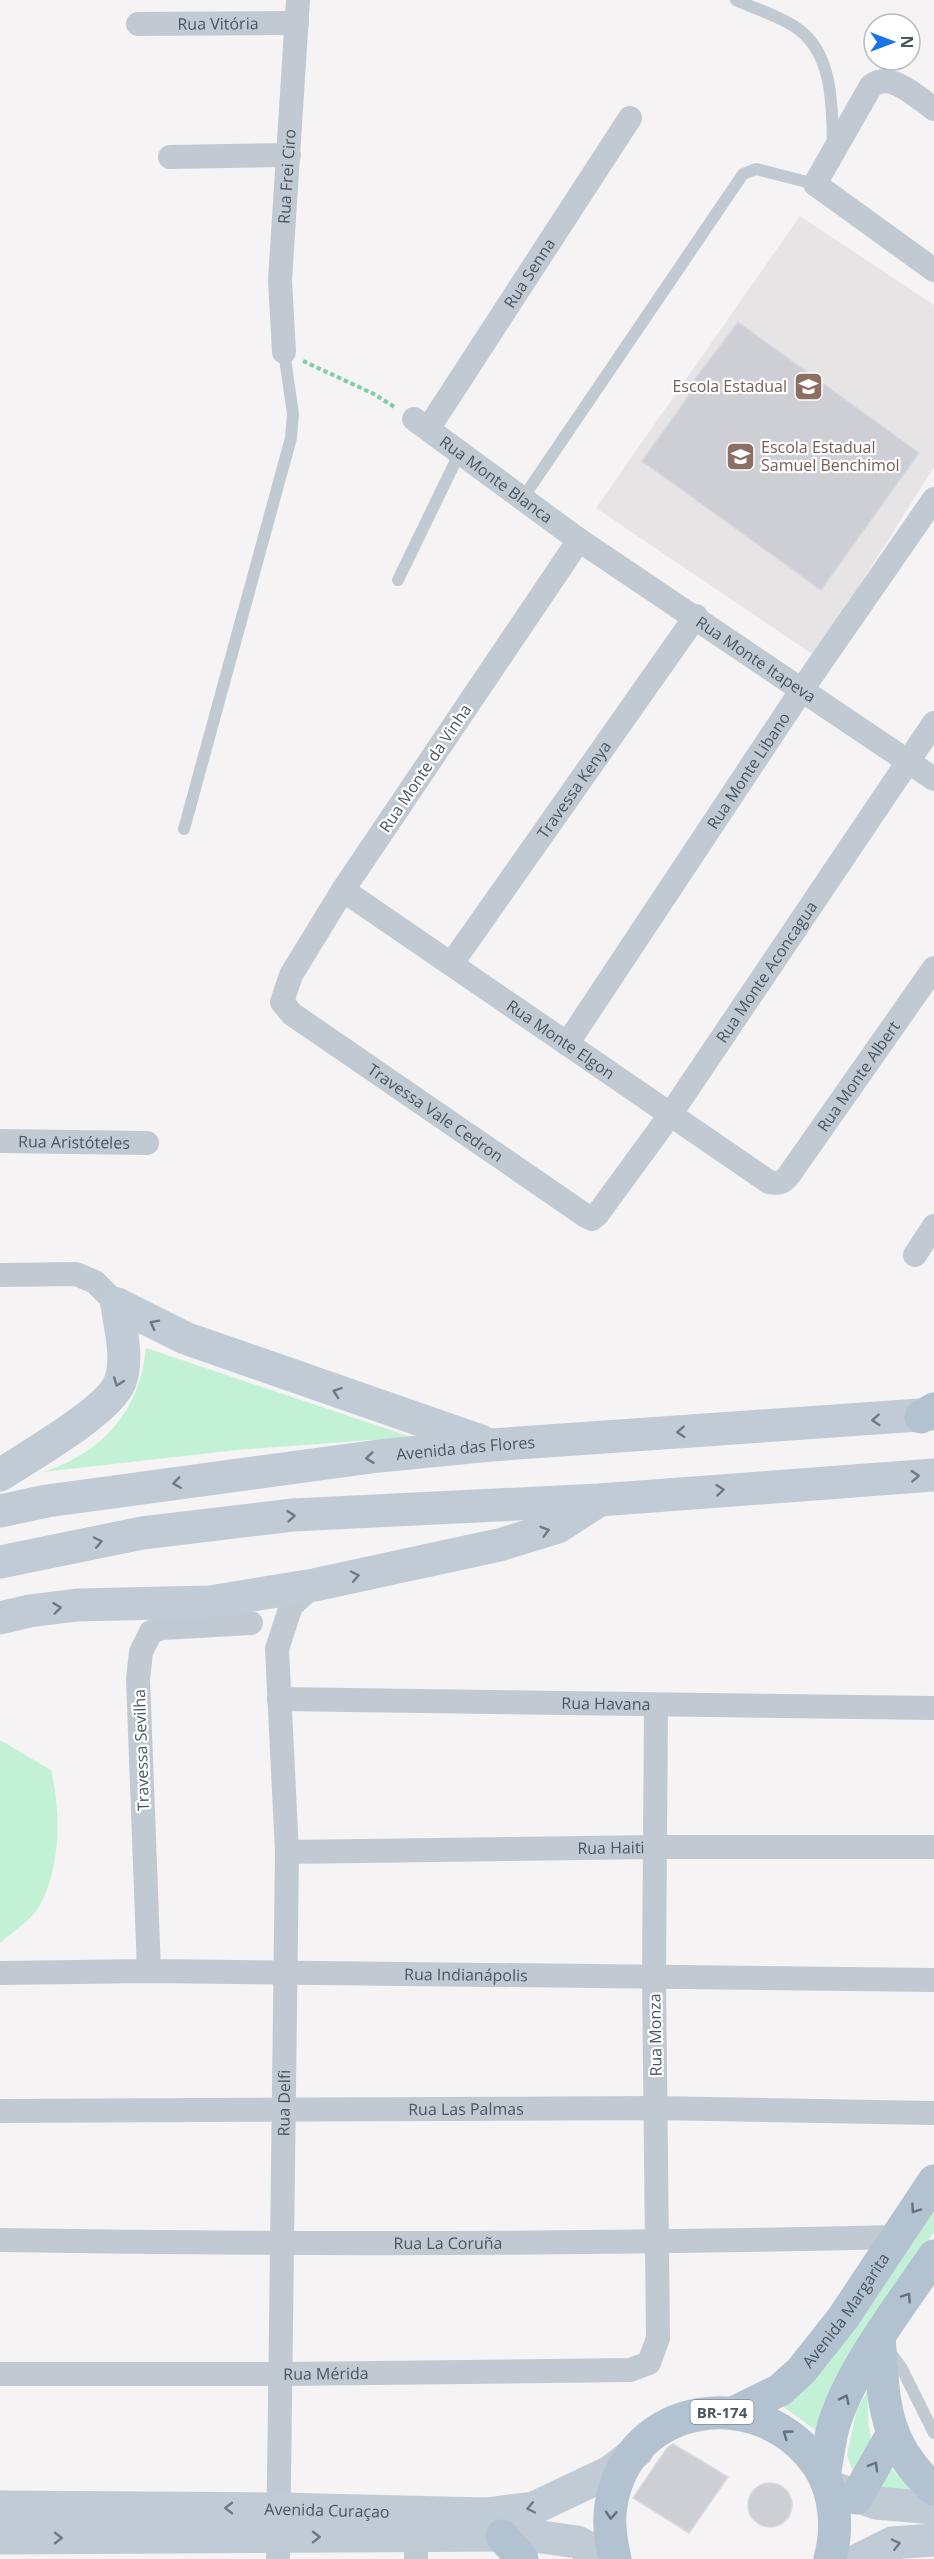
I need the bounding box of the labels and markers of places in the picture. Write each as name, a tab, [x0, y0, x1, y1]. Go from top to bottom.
school or university icon: Escola Estadual	[792, 370, 824, 402]
place label: Escola Estadual	[672, 375, 787, 397]
place label: Escola Estadual Samuel Benchimol	[761, 436, 900, 476]
school or university icon: Escola Estadual Samuel Benchimol	[724, 440, 756, 472]

